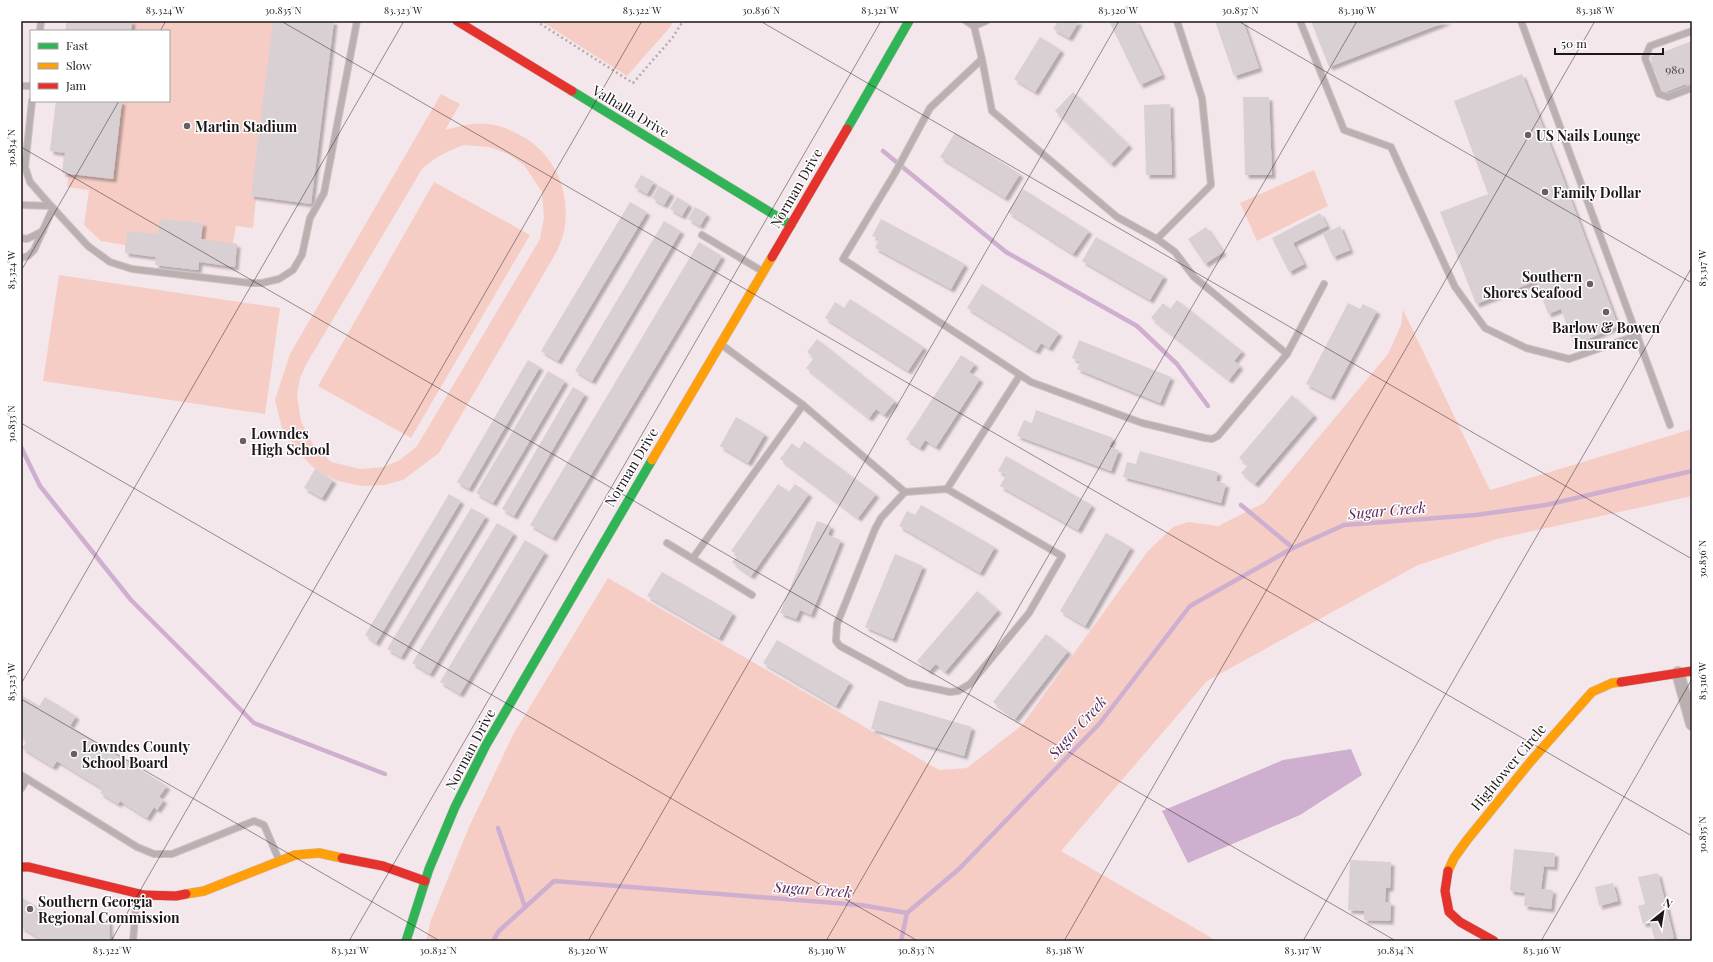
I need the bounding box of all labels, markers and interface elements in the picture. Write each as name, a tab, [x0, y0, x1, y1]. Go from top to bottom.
text: 83.324°W	[146, 3, 185, 17]
text: 30.835°N	[264, 3, 302, 17]
text: 83.323°W	[384, 3, 423, 17]
text: 83.322°W	[623, 3, 662, 17]
text: 30.836°N	[742, 3, 780, 17]
text: 83.321°W	[861, 3, 900, 17]
text: 83.320°W	[1098, 3, 1139, 17]
text: 30.837°N	[1221, 3, 1259, 17]
text: 83.319°W	[1338, 3, 1377, 17]
text: 83.318°W	[1576, 3, 1615, 17]
legend	[30, 30, 170, 102]
scale bar	[1555, 30, 1663, 56]
text: 50 m	[1561, 35, 1587, 51]
text: Fast	[66, 37, 89, 53]
text: Slow	[66, 57, 92, 73]
house number: 980	[1665, 61, 1685, 77]
text: Jam	[65, 77, 87, 93]
street label: Valhalla Drive	[588, 80, 673, 141]
place label: Martin Stadium	[195, 117, 297, 136]
marker: Martin Stadium	[182, 121, 192, 131]
place label: US Nails Lounge	[1536, 126, 1641, 145]
text: 30.834°N	[4, 129, 18, 167]
marker: US Nails Lounge	[1523, 130, 1533, 140]
street label: Norman Drive	[766, 145, 826, 231]
place label: Family Dollar	[1553, 183, 1642, 202]
marker: Family Dollar	[1540, 187, 1550, 197]
text: 83.317°W	[1695, 249, 1709, 286]
text: 83.324°W	[4, 250, 18, 289]
place label: Southern Shores Seafood	[1483, 267, 1583, 302]
marker: Southern Shores Seafood	[1585, 279, 1595, 289]
marker: Barlow & Bowen Insurance	[1601, 307, 1611, 317]
place label: Barlow & Bowen Insurance	[1552, 318, 1660, 353]
text: 30.833°N	[4, 405, 18, 443]
place label: Lowndes High School	[251, 424, 330, 459]
street label: Norman Drive	[600, 424, 662, 510]
marker: Lowndes High School	[238, 436, 248, 446]
water label: Sugar Creek	[1346, 497, 1427, 523]
text: 30.836°N	[1695, 540, 1709, 578]
text: 83.316°W	[1695, 661, 1709, 700]
text: 83.323°W	[4, 662, 18, 701]
water label: Sugar Creek	[1043, 691, 1111, 764]
street label: Norman Drive	[441, 705, 499, 793]
street label: Hightower Circle	[1466, 720, 1550, 814]
place label: Lowndes County School Board	[82, 737, 191, 772]
marker: Lowndes County School Board	[69, 749, 79, 759]
text: 30.835°N	[1695, 816, 1709, 854]
water label: Sugar Creek	[772, 876, 853, 902]
place label: Southern Georgia Regional Commission	[38, 892, 180, 927]
north arrow	[1643, 892, 1683, 932]
text: N	[1661, 894, 1675, 911]
marker: Southern Georgia Regional Commission	[25, 904, 35, 914]
text: 83.322°W	[93, 943, 132, 957]
text: 83.321°W	[331, 943, 370, 957]
text: 30.832°N	[419, 943, 457, 957]
text: 83.320°W	[568, 943, 609, 957]
text: 83.319°W	[808, 943, 847, 957]
text: 30.833°N	[897, 943, 935, 957]
text: 83.318°W	[1046, 943, 1085, 957]
text: 83.317°W	[1285, 943, 1322, 957]
text: 30.834°N	[1376, 943, 1414, 957]
text: 83.316°W	[1523, 943, 1562, 957]

